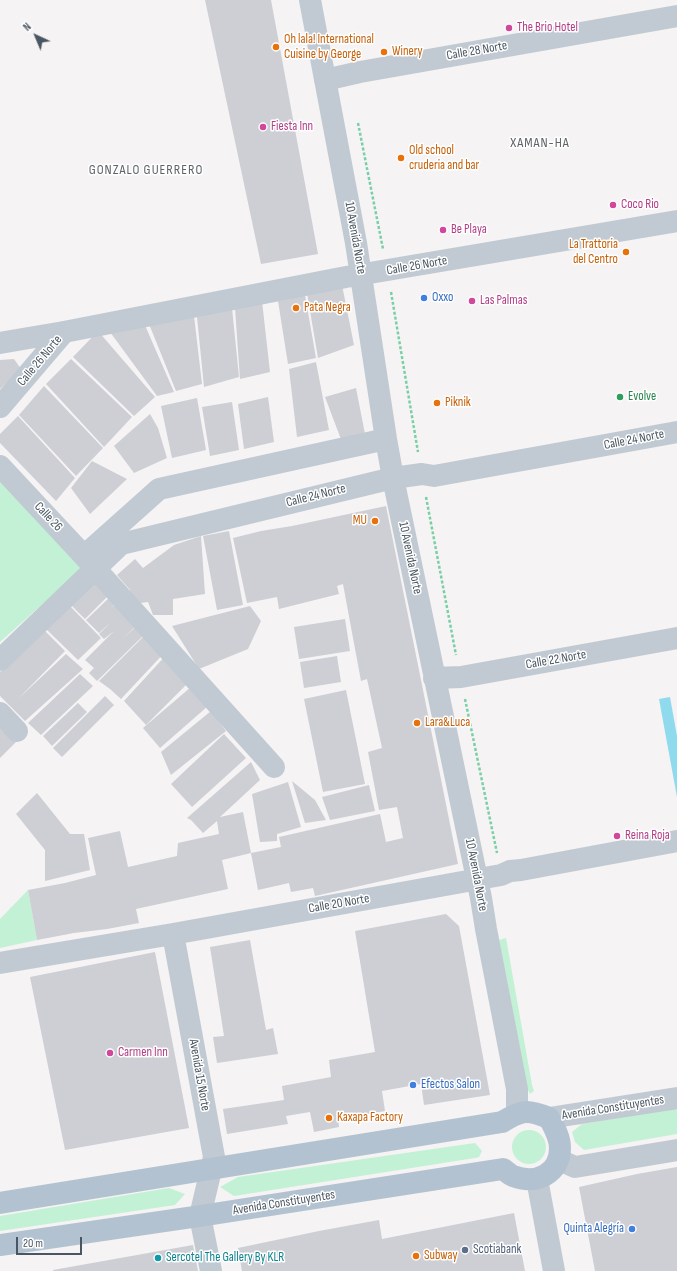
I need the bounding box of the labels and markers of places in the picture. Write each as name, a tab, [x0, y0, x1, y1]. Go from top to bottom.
place label: The Brio Hotel	[517, 20, 578, 36]
marker: The Brio Hotel	[504, 23, 514, 33]
place label: Oh lala! International Cuisine by George	[284, 32, 374, 63]
marker: Oh lala! International Cuisine by George	[271, 42, 281, 52]
place label: Winery	[392, 44, 423, 60]
marker: Winery	[379, 47, 389, 57]
place label: Fiesta Inn	[271, 119, 313, 135]
marker: Fiesta Inn	[258, 122, 268, 132]
place label: Old school cruderia and bar	[409, 143, 479, 174]
marker: Old school cruderia and bar	[396, 153, 406, 163]
place label: Coco Rio	[621, 197, 659, 213]
marker: Coco Rio	[608, 200, 618, 210]
place label: Be Playa	[451, 222, 487, 238]
marker: Be Playa	[438, 225, 448, 235]
place label: La Trattoria del Centro	[569, 237, 618, 268]
marker: La Trattoria del Centro	[621, 247, 631, 257]
place label: Oxxo	[432, 290, 453, 306]
marker: Oxxo	[419, 293, 429, 303]
place label: Las Palmas	[480, 293, 527, 309]
marker: Las Palmas	[467, 296, 477, 306]
place label: Pata Negra	[304, 300, 351, 316]
marker: Pata Negra	[291, 303, 301, 313]
place label: Evolve	[628, 389, 656, 405]
marker: Evolve	[615, 392, 625, 402]
place label: Piknik	[445, 395, 471, 411]
marker: Piknik	[432, 398, 442, 408]
place label: MU	[353, 513, 367, 529]
marker: MU	[370, 516, 380, 526]
place label: Lara&Luca	[425, 715, 470, 731]
marker: Lara&Luca	[412, 718, 422, 728]
place label: Reina Roja	[625, 828, 670, 844]
marker: Reina Roja	[612, 831, 622, 841]
place label: Carmen Inn	[118, 1045, 168, 1061]
marker: Carmen Inn	[105, 1048, 115, 1058]
place label: Efectos Salon	[421, 1077, 480, 1093]
marker: Efectos Salon	[408, 1080, 418, 1090]
place label: Kaxapa Factory	[337, 1110, 403, 1126]
marker: Kaxapa Factory	[324, 1113, 334, 1123]
place label: Quinta Alegría	[563, 1221, 624, 1237]
marker: Quinta Alegría	[627, 1224, 637, 1234]
place label: Scotiabank	[473, 1242, 521, 1258]
marker: Scotiabank	[460, 1245, 470, 1255]
place label: Subway	[424, 1248, 457, 1264]
place label: Sercotel The Gallery By KLR	[166, 1250, 284, 1266]
marker: Subway	[411, 1251, 421, 1261]
marker: Sercotel The Gallery By KLR	[153, 1253, 163, 1263]

